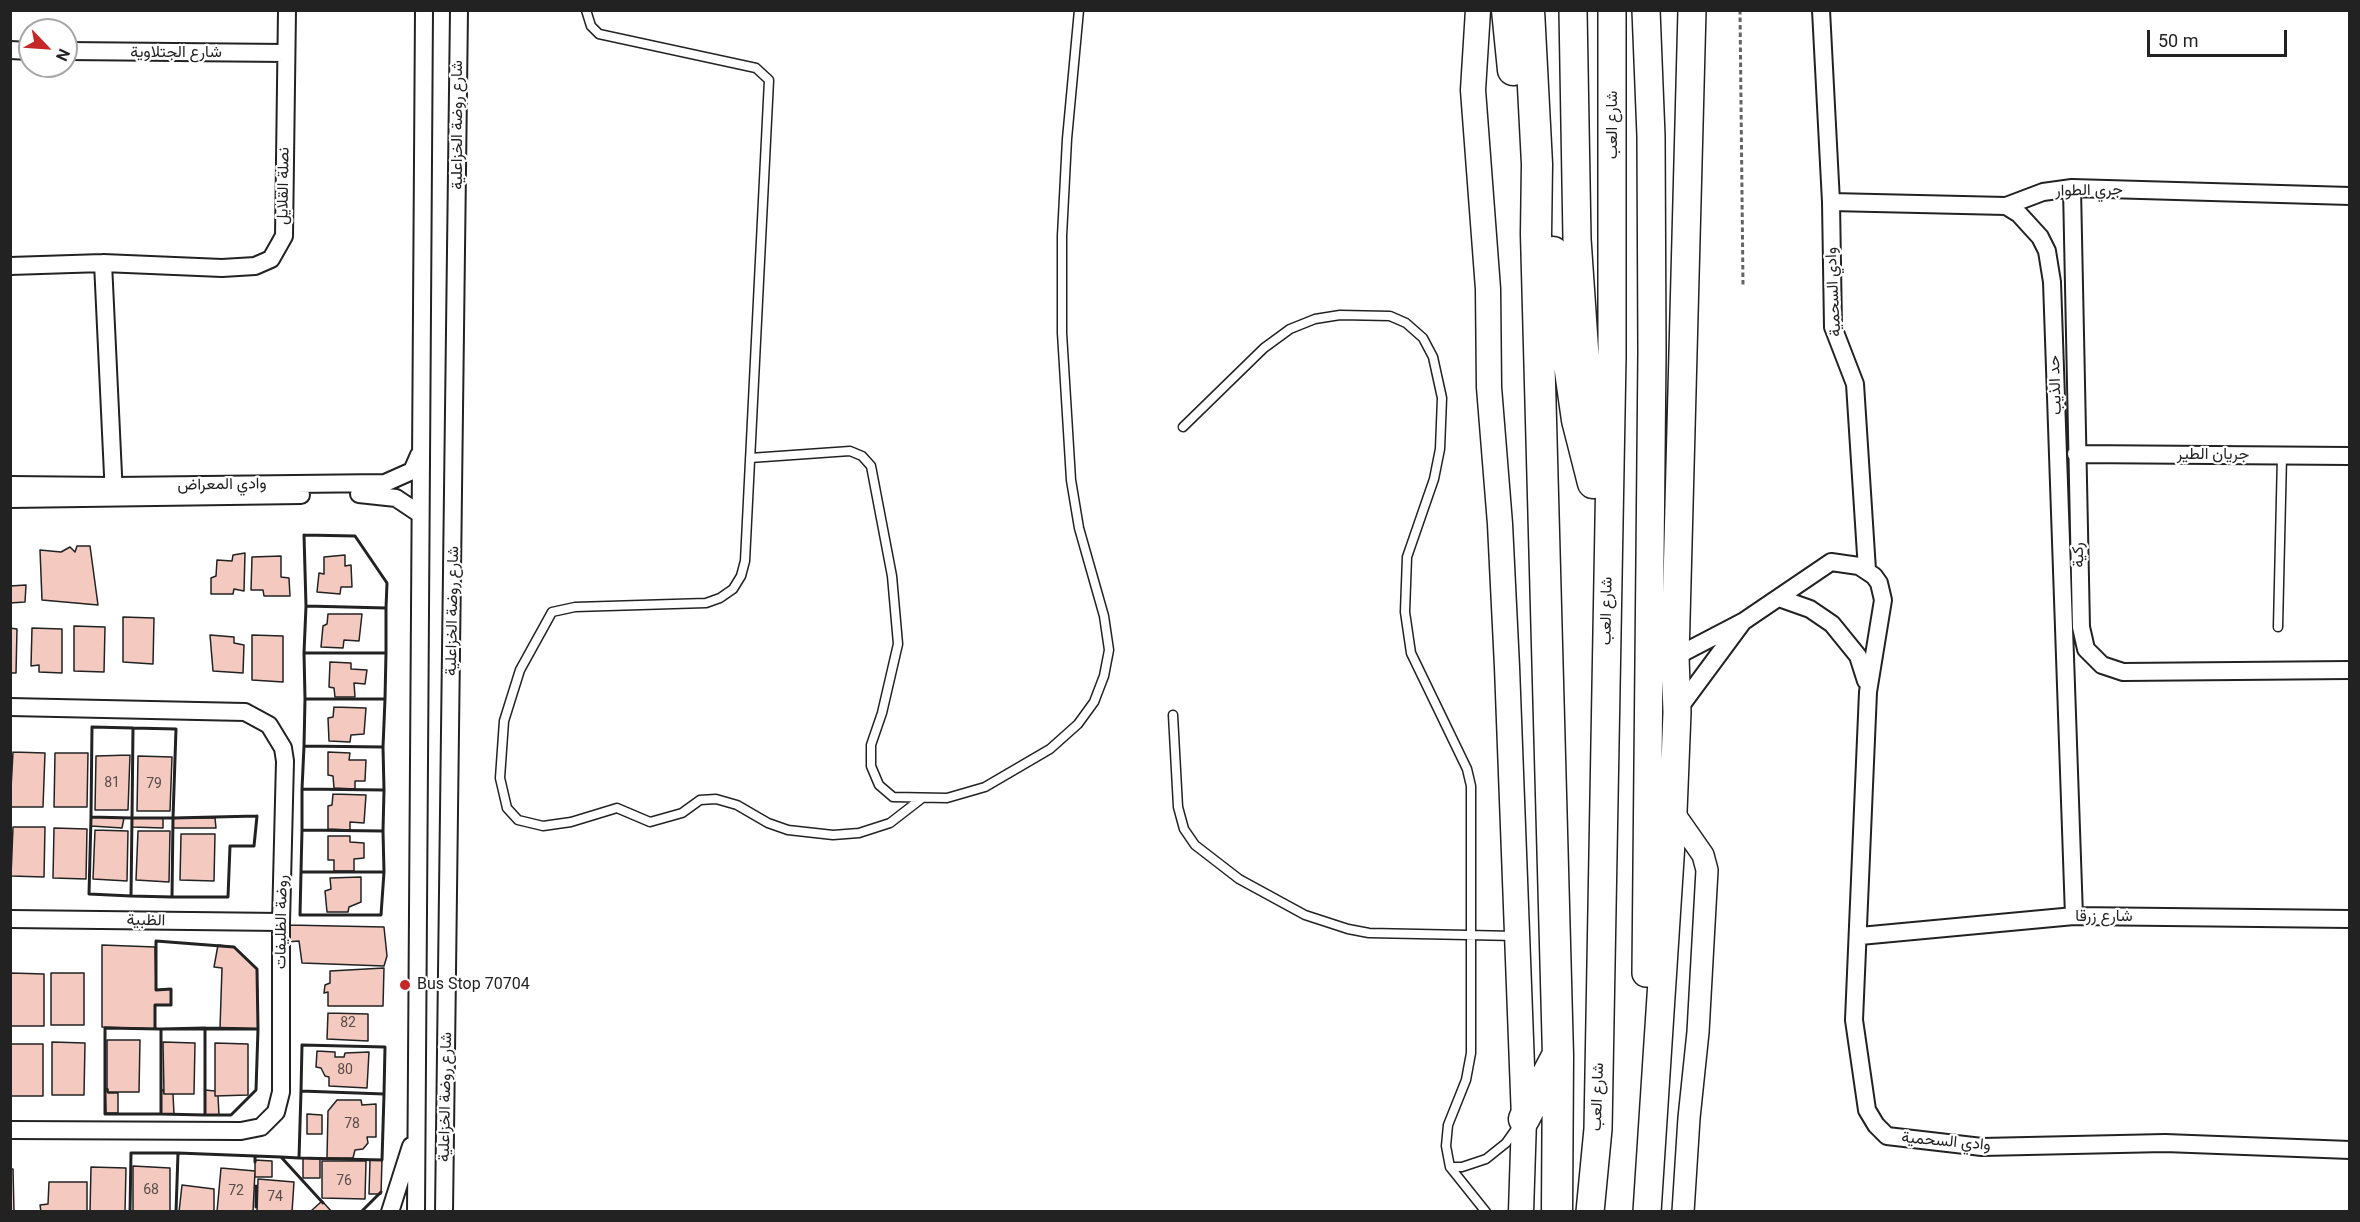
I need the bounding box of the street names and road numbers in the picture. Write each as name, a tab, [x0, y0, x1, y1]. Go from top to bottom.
street label: شارع الجتلاوية	[130, 43, 222, 63]
street label: شارع روضة الخزاعلية	[448, 60, 468, 190]
street label: شارع العب	[1603, 91, 1623, 159]
street label: نصلة القلايل	[274, 147, 294, 225]
street label: جري الطوار	[2055, 181, 2123, 201]
street label: وادي السحمية	[1822, 247, 1846, 337]
street label: حد الذيب	[2045, 355, 2067, 415]
street label: جريان الطير	[2177, 445, 2249, 465]
street label: وادي المعراض	[177, 475, 267, 495]
street label: ركية	[2069, 542, 2089, 568]
street label: شارع روضة الخزاعلية	[442, 546, 464, 676]
street label: شارع العب	[1597, 577, 1617, 645]
street label: روضة الظليفات	[272, 875, 292, 969]
street label: شارع زرقا	[2075, 907, 2133, 927]
street label: الظبية	[126, 911, 166, 931]
street label: شارع روضة الخزاعلية	[435, 1032, 457, 1162]
street label: شارع العب	[1587, 1062, 1609, 1132]
street label: وادي السحمية	[1900, 1129, 1992, 1155]

